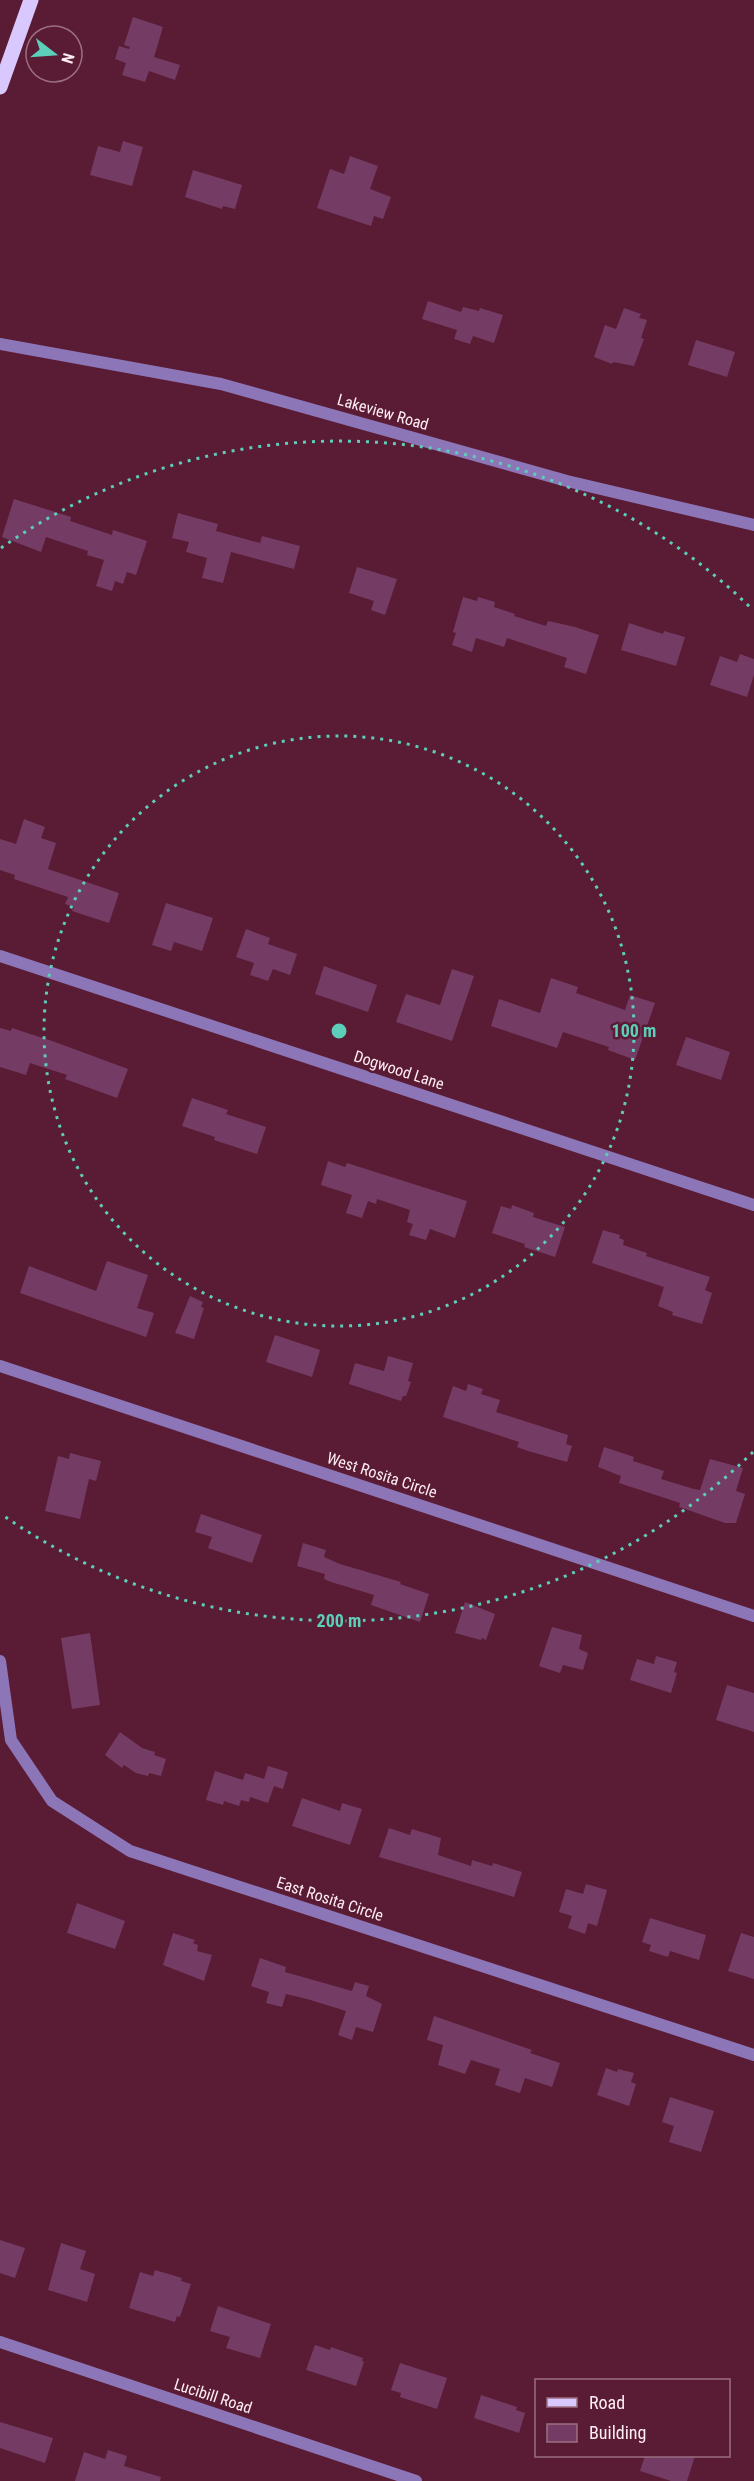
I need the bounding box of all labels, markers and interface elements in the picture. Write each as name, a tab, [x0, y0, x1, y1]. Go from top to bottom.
north arrow	[24, 24, 84, 84]
text: N	[57, 51, 78, 66]
street label: Lakeview Road	[335, 390, 431, 434]
text: 100 m	[612, 1020, 656, 1041]
centre of rings	[329, 1021, 349, 1041]
street label: Dogwood Lane	[352, 1046, 446, 1094]
street label: West Rosita Circle	[324, 1448, 440, 1502]
text: 200 m	[317, 1610, 361, 1631]
street label: East Rosita Circle	[274, 1873, 386, 1925]
street label: Lucibill Road	[172, 2374, 254, 2418]
legend	[535, 2379, 730, 2457]
text: Road	[589, 2392, 625, 2413]
text: Building	[589, 2422, 646, 2443]

